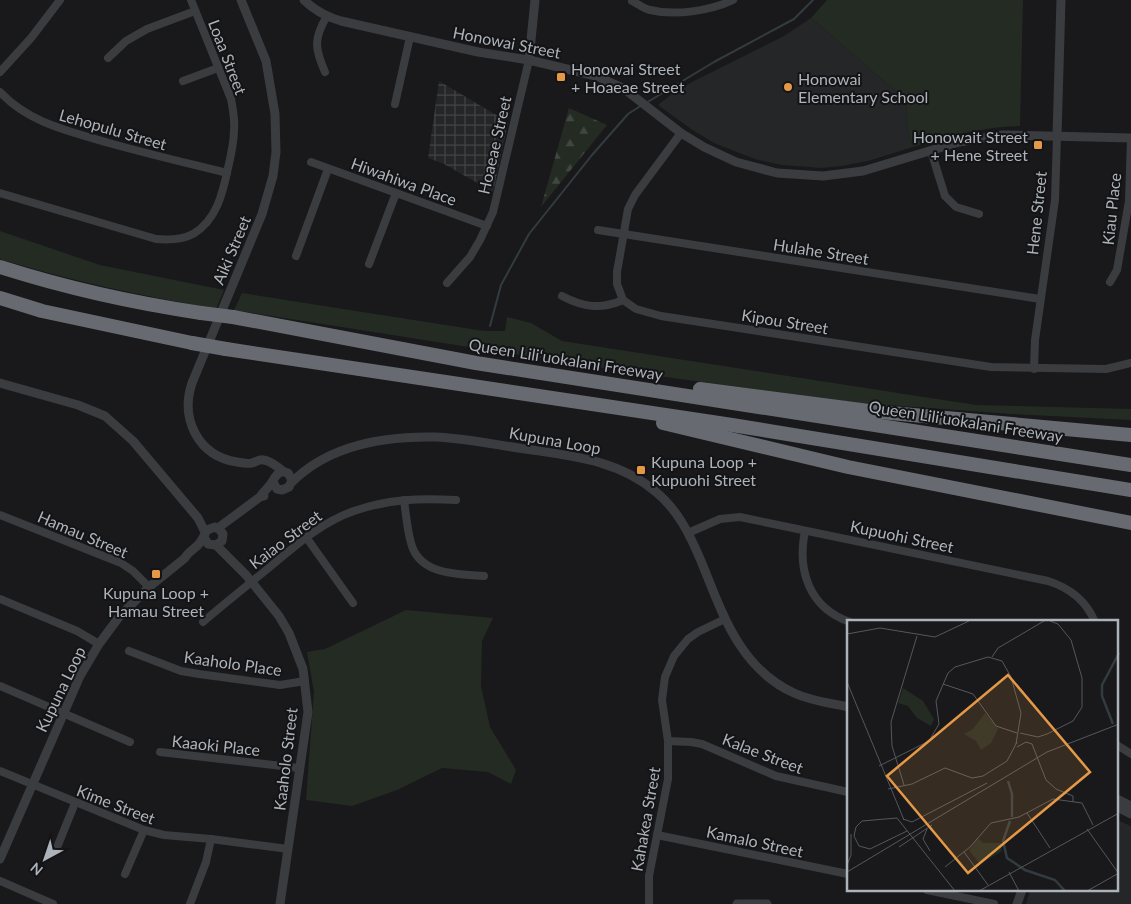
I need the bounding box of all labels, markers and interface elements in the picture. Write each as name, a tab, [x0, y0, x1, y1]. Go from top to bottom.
street label: Loaa Street	[205, 17, 251, 97]
street label: Honowai Street	[451, 22, 563, 62]
place label: Honowai Street + Hoaeae Street	[571, 59, 685, 96]
place label: Honowai Elementary School	[798, 69, 928, 106]
marker: Honowai Street + Hoaeae Street	[555, 71, 567, 83]
marker: Honowai Elementary School	[782, 81, 794, 93]
street label: Hoaeae Street	[473, 94, 515, 196]
street label: Lehopulu Street	[57, 105, 169, 153]
place label: Honowait Street + Hene Street	[913, 127, 1028, 164]
marker: Honowait Street + Hene Street	[1032, 139, 1044, 151]
street label: Hiwahiwa Place	[349, 153, 459, 209]
street label: Hene Street	[1022, 170, 1050, 256]
street label: Kiau Place	[1098, 172, 1124, 246]
street label: Aiki Street	[208, 213, 254, 287]
street label: Hulahe Street	[772, 234, 870, 268]
street label: Kipou Street	[740, 305, 830, 337]
street label: Queen Liliʻuokalani Freeway	[468, 334, 665, 384]
street label: Queen Liliʻuokalani Freeway	[868, 396, 1065, 446]
street label: Kupuna Loop	[508, 423, 602, 457]
place label: Kupuna Loop + Kupuohi Street	[651, 452, 757, 489]
marker: Kupuna Loop + Kupuohi Street	[635, 464, 647, 476]
street label: Kaiao Street	[245, 505, 325, 572]
street label: Hamau Street	[35, 506, 131, 562]
street label: Kupuohi Street	[849, 516, 956, 556]
marker: Kupuna Loop + Hamau Street	[150, 568, 162, 580]
place label: Kupuna Loop + Hamau Street	[103, 583, 209, 620]
inset map	[847, 620, 1118, 892]
street label: Kupuna Loop	[31, 643, 89, 735]
street label: Kaaholo Place	[183, 647, 283, 679]
street label: Kaaholo Street	[269, 706, 301, 812]
street label: Kalae Street	[720, 729, 806, 777]
street label: Kaaoki Place	[171, 731, 261, 759]
street label: Kahakea Street	[626, 765, 664, 873]
street label: Kime Street	[74, 780, 158, 828]
street label: Kamalo Street	[705, 821, 805, 861]
north arrow	[20, 834, 70, 884]
text: N	[27, 859, 46, 879]

